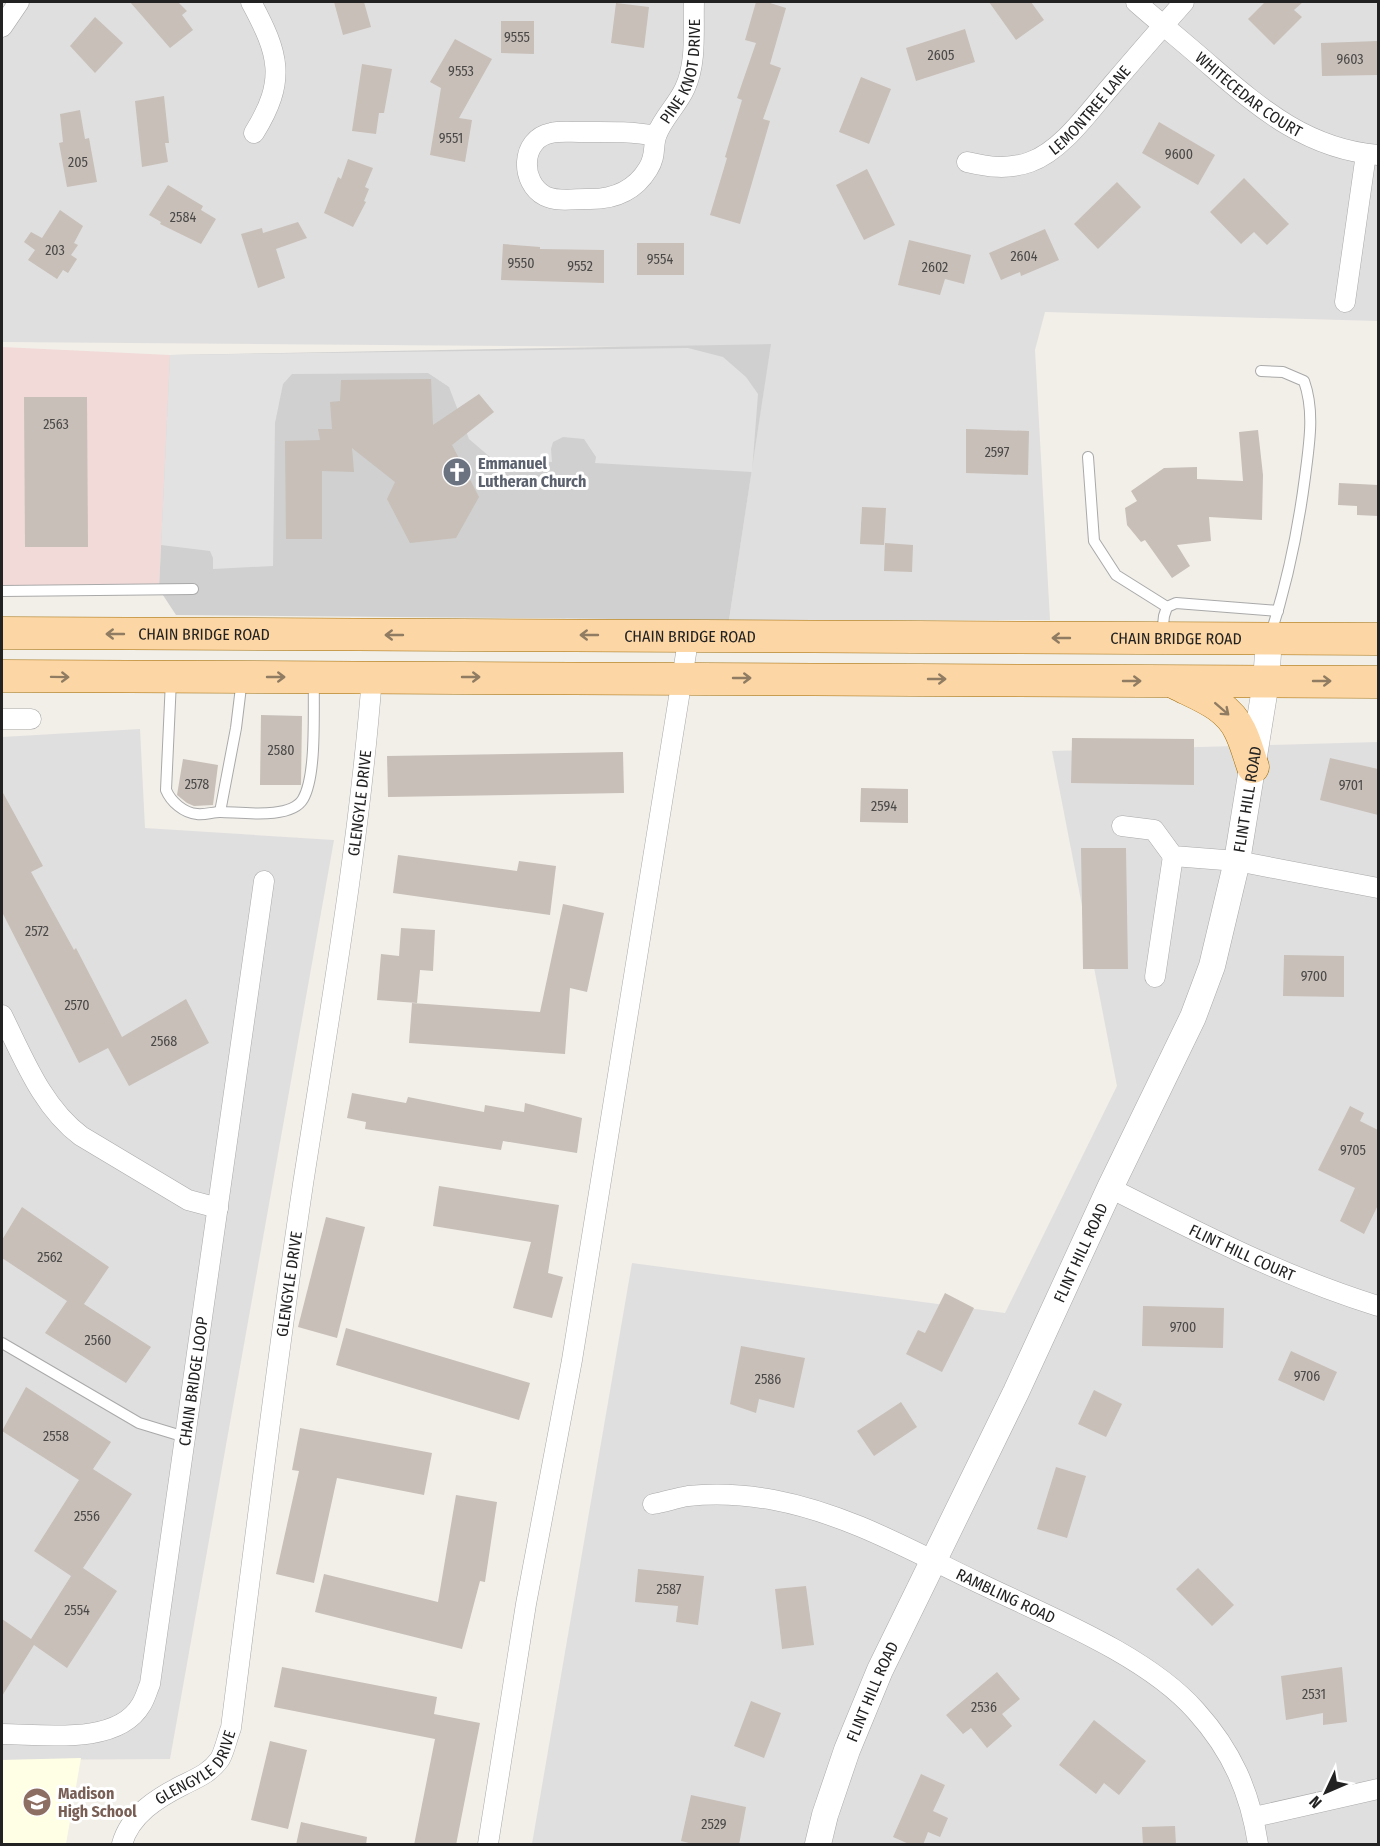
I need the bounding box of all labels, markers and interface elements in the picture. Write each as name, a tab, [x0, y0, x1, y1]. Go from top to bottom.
street label: PINE KNOT DRIVE	[656, 19, 704, 127]
house number: 9555	[504, 29, 530, 46]
house number: 2605	[928, 47, 954, 64]
street label: WHITECEDAR COURT	[1191, 48, 1306, 141]
house number: 9603	[1336, 51, 1364, 68]
street label: LEMONTREE LANE	[1045, 62, 1135, 159]
house number: 9553	[448, 63, 474, 80]
house number: 9551	[439, 130, 463, 147]
house number: 9600	[1165, 146, 1193, 163]
house number: 205	[68, 154, 88, 171]
house number: 2584	[170, 209, 196, 226]
house number: 203	[45, 242, 65, 259]
house number: 2604	[1010, 248, 1038, 265]
house number: 9554	[647, 251, 673, 268]
house number: 9550	[508, 255, 534, 272]
house number: 9552	[567, 258, 593, 275]
house number: 2602	[922, 259, 948, 276]
house number: 2563	[43, 416, 69, 433]
house number: 2597	[985, 444, 1010, 461]
place label: Emmanuel Lutheran Church	[478, 454, 586, 491]
church icon: Emmanuel Lutheran Church	[441, 456, 473, 488]
street label: CHAIN BRIDGE ROAD	[138, 625, 270, 644]
street label: CHAIN BRIDGE ROAD	[624, 627, 756, 646]
one-way arrow	[105, 628, 125, 640]
one-way arrow	[384, 629, 404, 641]
one-way arrow	[579, 629, 599, 641]
street label: CHAIN BRIDGE ROAD	[1110, 629, 1242, 648]
one-way arrow	[1051, 632, 1071, 644]
one-way arrow	[49, 671, 69, 683]
one-way arrow	[265, 671, 285, 683]
one-way arrow	[460, 671, 480, 683]
one-way arrow	[731, 672, 751, 684]
one-way arrow	[926, 674, 946, 685]
one-way arrow	[1121, 675, 1141, 687]
one-way arrow	[1312, 675, 1332, 687]
one-way arrow	[1214, 702, 1229, 716]
house number: 2580	[268, 742, 294, 759]
street label: FLINT HILL ROAD	[1230, 745, 1265, 854]
street label: GLENGYLE DRIVE	[344, 749, 375, 857]
house number: 2578	[185, 776, 209, 793]
house number: 9701	[1339, 777, 1363, 794]
house number: 2594	[871, 798, 897, 815]
house number: 2572	[25, 923, 49, 940]
house number: 9700	[1301, 968, 1327, 985]
house number: 2570	[64, 997, 90, 1014]
house number: 2568	[151, 1033, 177, 1050]
house number: 9705	[1340, 1142, 1366, 1159]
street label: FLINT HILL ROAD	[1050, 1200, 1112, 1305]
street label: FLINT HILL COURT	[1186, 1220, 1298, 1285]
street label: GLENGYLE DRIVE	[272, 1230, 306, 1338]
house number: 2562	[37, 1249, 63, 1266]
street label: CHAIN BRIDGE LOOP	[175, 1316, 212, 1447]
house number: 9700	[1170, 1319, 1196, 1336]
house number: 2560	[85, 1332, 111, 1349]
house number: 9706	[1294, 1368, 1320, 1385]
house number: 2586	[755, 1371, 781, 1388]
house number: 2558	[43, 1428, 69, 1445]
house number: 2556	[74, 1508, 100, 1525]
street label: RAMBLING ROAD	[953, 1564, 1058, 1627]
house number: 2587	[656, 1581, 682, 1598]
house number: 2554	[64, 1602, 90, 1619]
street label: FLINT HILL ROAD	[842, 1639, 902, 1745]
house number: 2531	[1302, 1686, 1326, 1703]
house number: 2536	[971, 1699, 997, 1716]
street label: GLENGYLE DRIVE	[151, 1728, 239, 1809]
north arrow	[1296, 1762, 1356, 1822]
place label: Madison High School	[58, 1784, 137, 1821]
school or university icon: Madison High School	[21, 1786, 53, 1818]
text: N	[1305, 1792, 1326, 1812]
house number: 2529	[701, 1816, 727, 1833]

